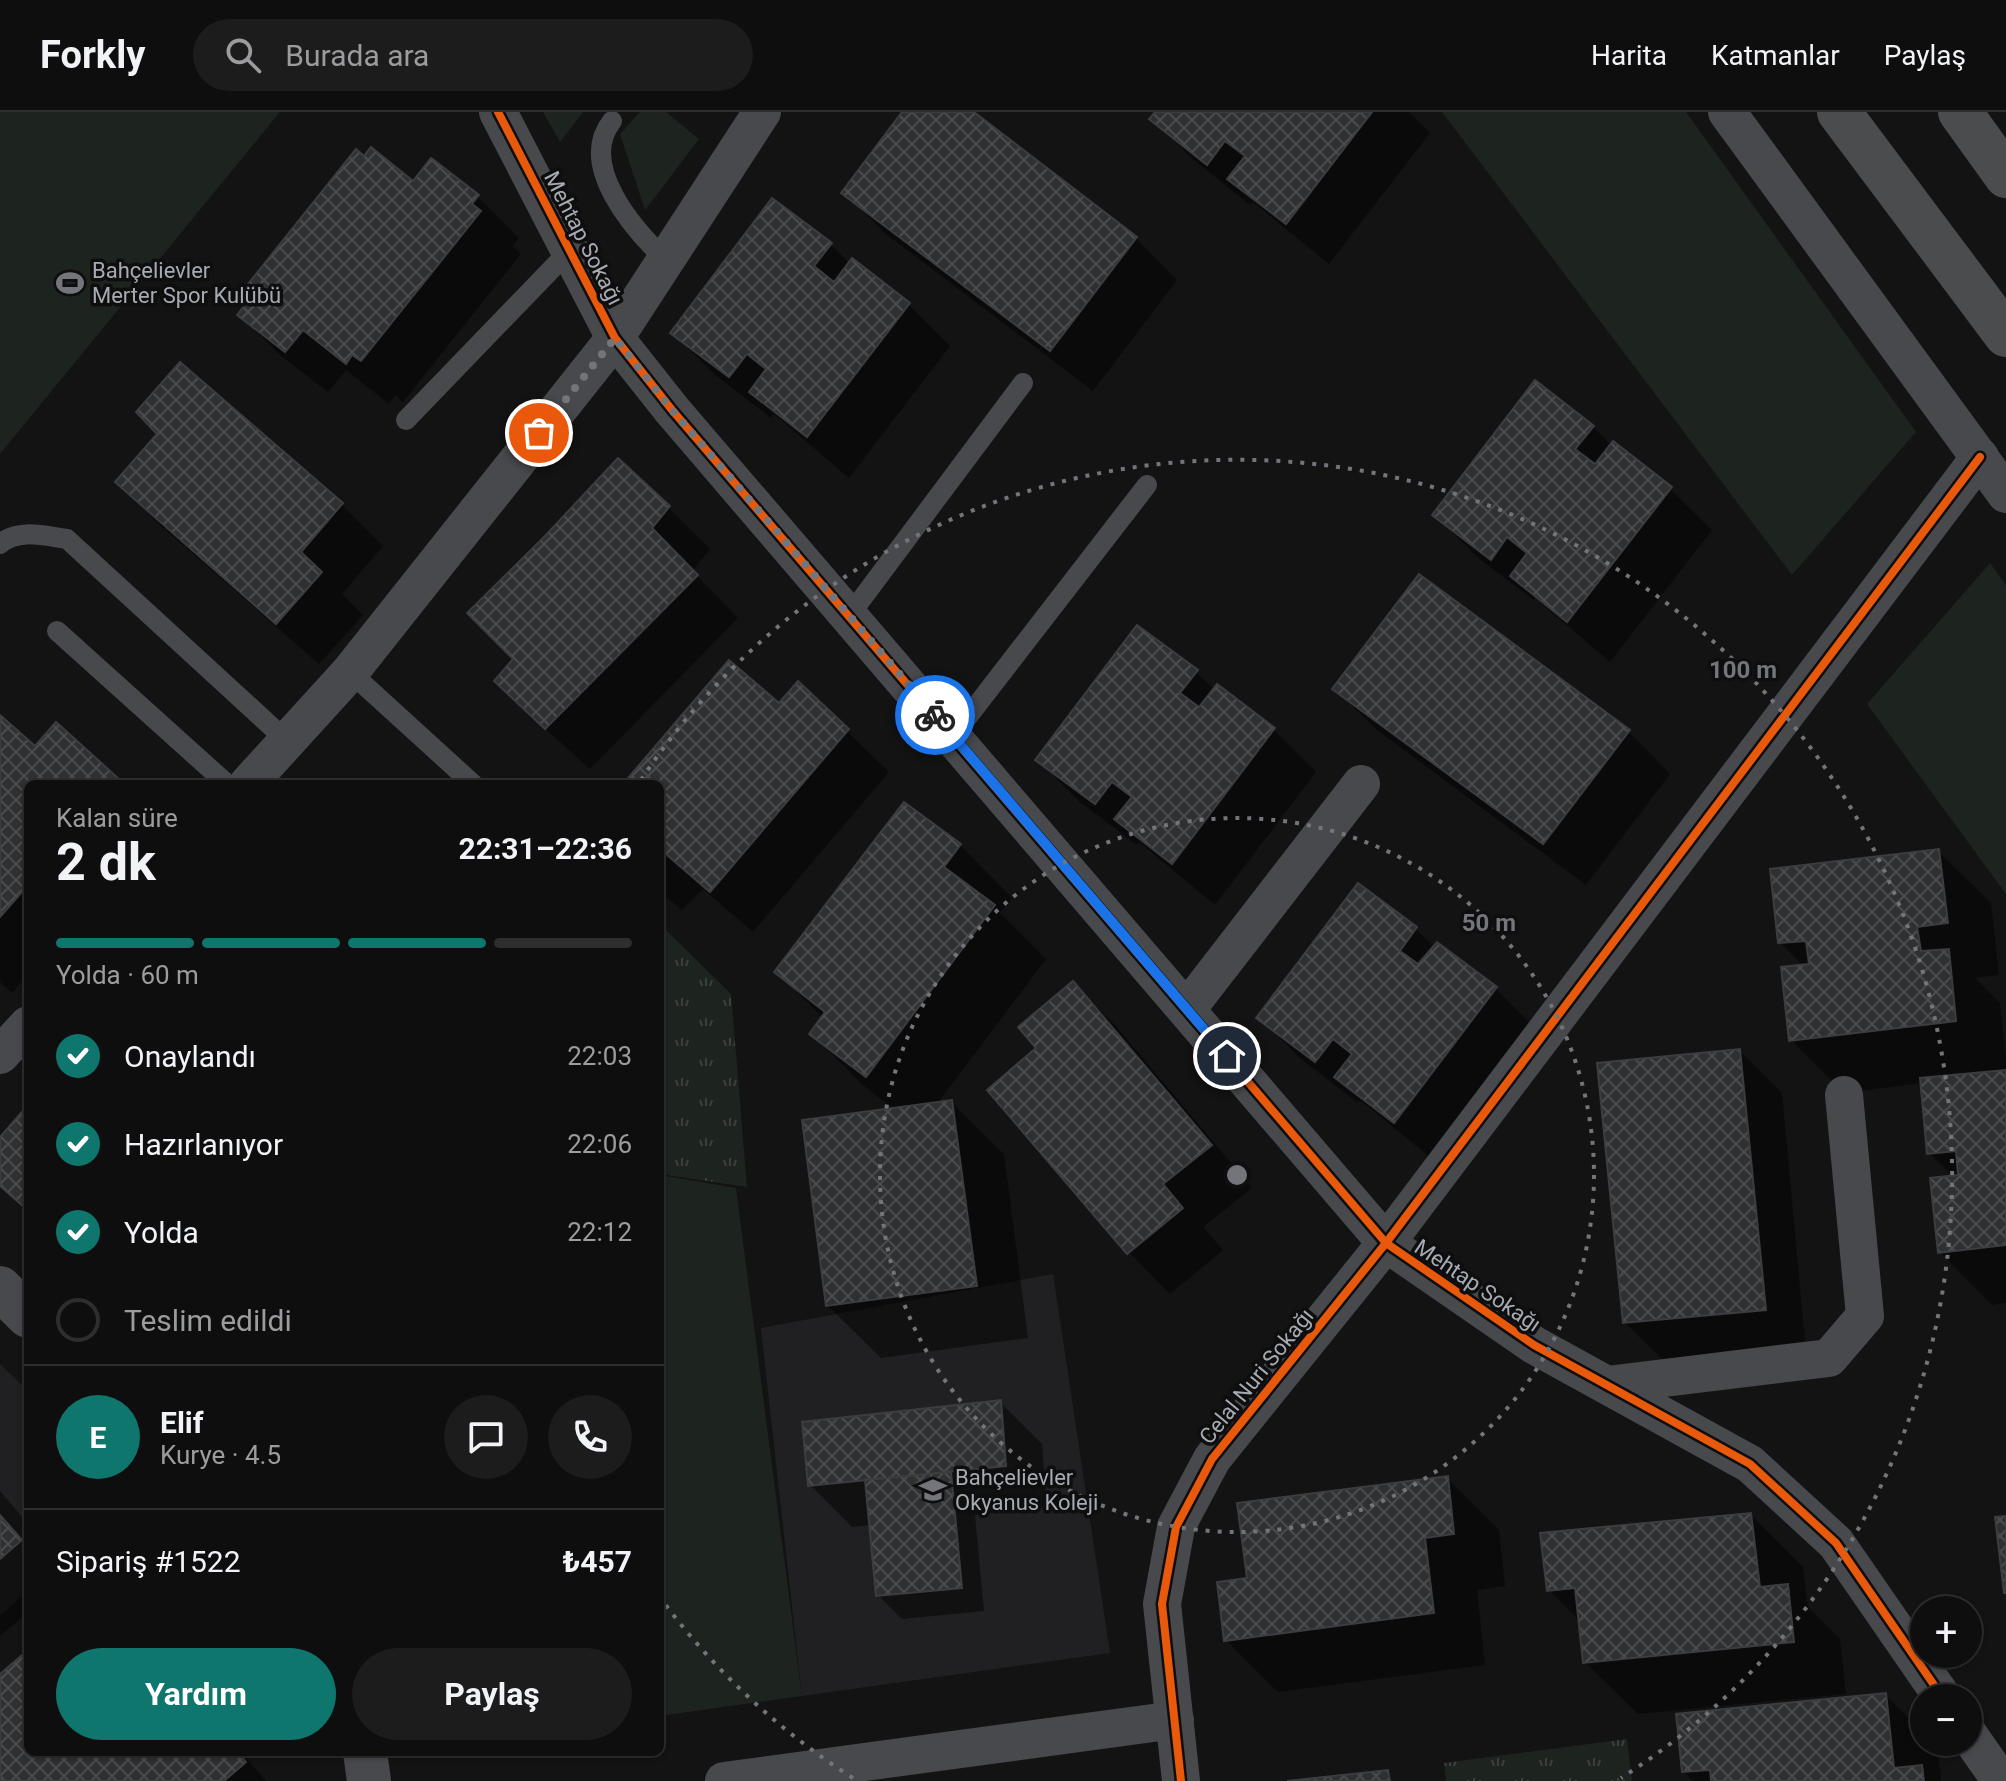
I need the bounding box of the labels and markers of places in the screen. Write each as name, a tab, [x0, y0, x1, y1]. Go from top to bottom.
place label: Bahçelievler Merter Spor Kulübü	[92, 258, 281, 308]
sports icon: Bahçelievler Merter Spor Kulübü	[55, 268, 85, 298]
pin	[505, 399, 573, 467]
pin	[1193, 1022, 1261, 1090]
centre of rings	[1223, 1161, 1251, 1189]
place label: Bahçelievler Okyanus Koleji	[955, 1465, 1098, 1515]
school or university icon: Bahçelievler Okyanus Koleji	[918, 1475, 948, 1505]

